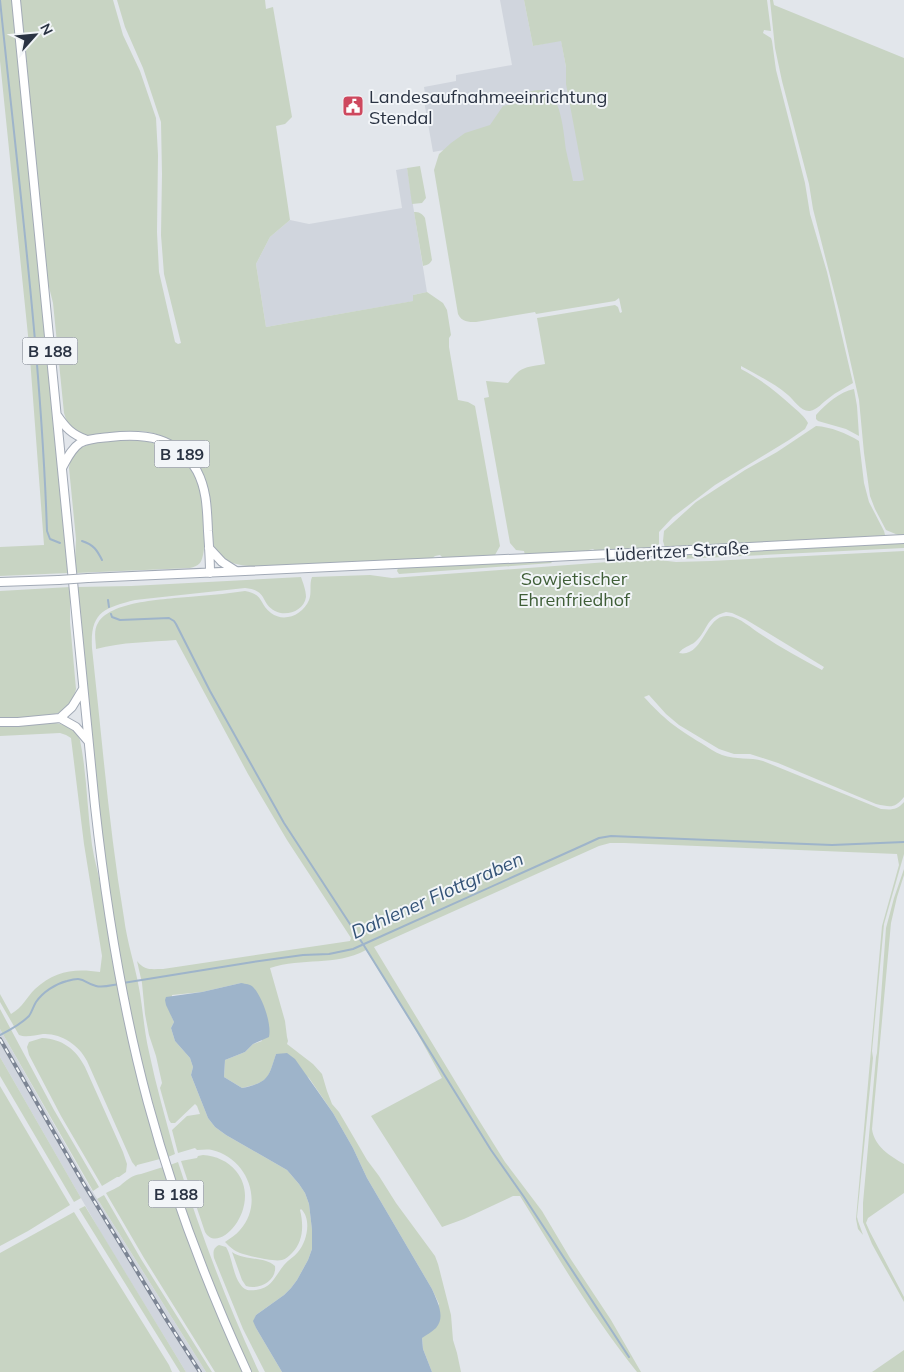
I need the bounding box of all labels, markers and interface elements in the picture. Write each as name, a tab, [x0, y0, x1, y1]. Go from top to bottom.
north arrow	[10, 10, 60, 60]
text: N	[36, 20, 57, 38]
place label: Landesaufnahmeeinrichtung Stendal	[369, 85, 607, 129]
public building icon: Landesaufnahmeeinrichtung Stendal	[341, 94, 365, 118]
road number: B 188	[22, 338, 78, 364]
road number: B 189	[154, 440, 210, 468]
street label: Lüderitzer Straße	[605, 536, 749, 566]
park label: Sowjetischer Ehrenfriedhof	[518, 567, 631, 611]
water label: Dahlener Flottgraben	[347, 846, 527, 944]
road number: B 188	[148, 1180, 204, 1208]

